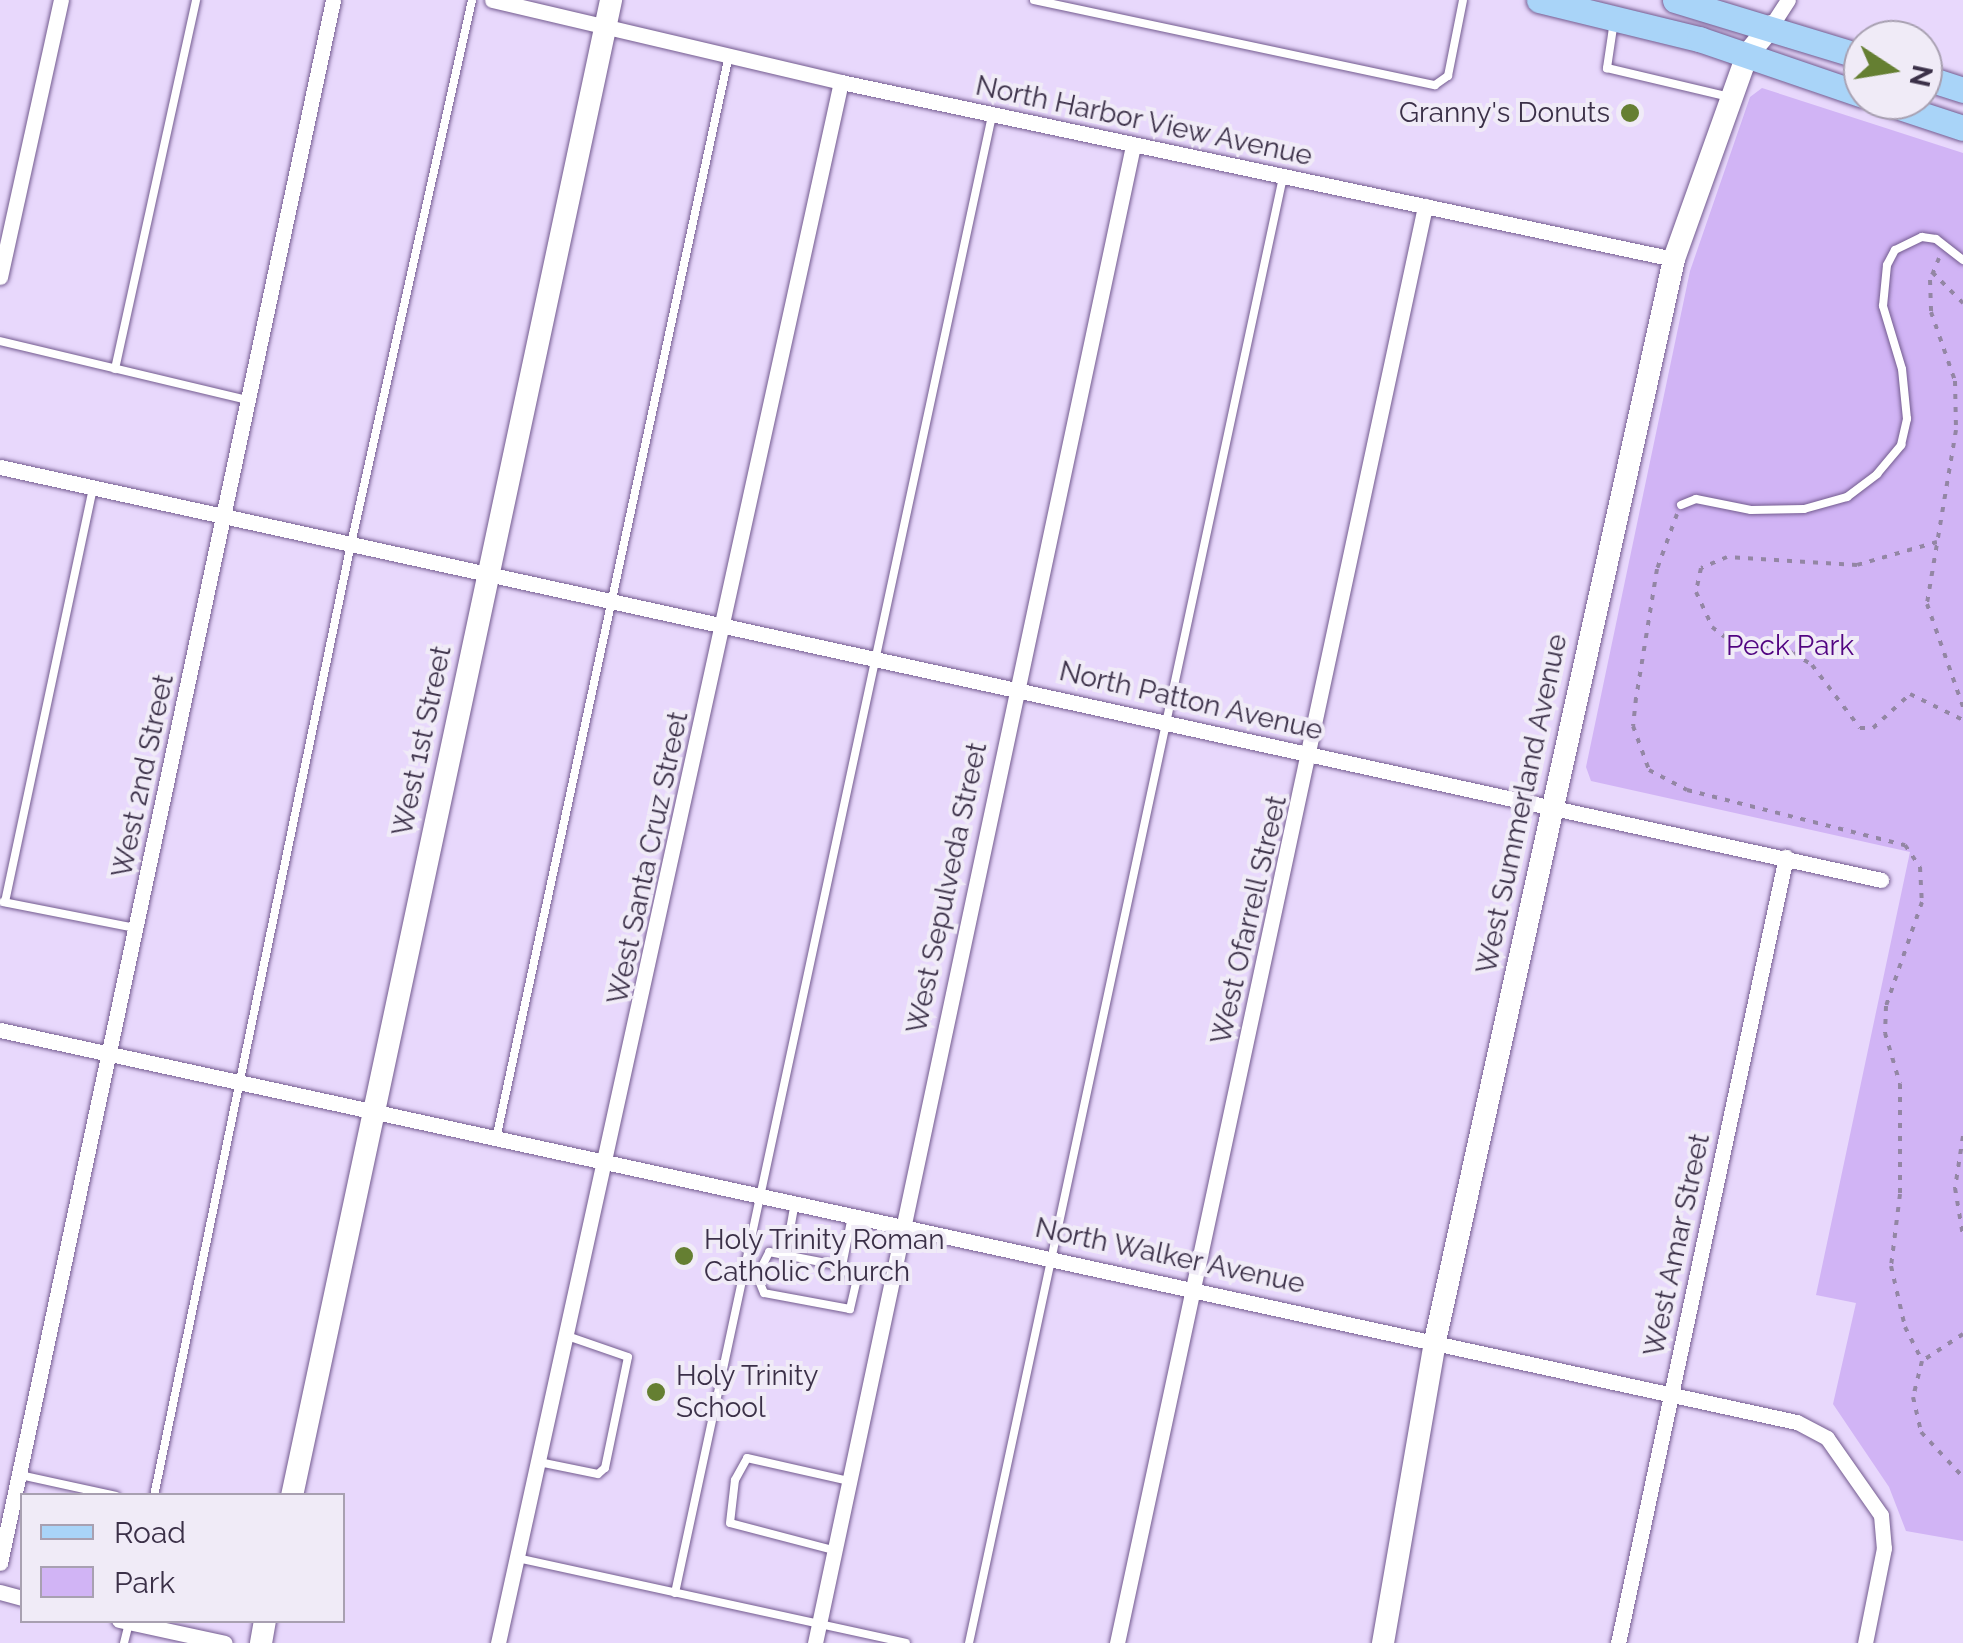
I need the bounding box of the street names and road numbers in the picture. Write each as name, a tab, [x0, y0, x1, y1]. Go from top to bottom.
street label: North Harbor View Avenue	[971, 69, 1317, 173]
street label: West Summerland Avenue	[1469, 631, 1575, 977]
street label: West 1st Street	[385, 643, 459, 839]
street label: North Patton Avenue	[1056, 654, 1326, 748]
street label: West 2nd Street	[105, 671, 181, 881]
street label: West Santa Cruz Street	[601, 709, 695, 1007]
street label: West Sepulveda Street	[900, 739, 994, 1037]
street label: West Ofarrell Street	[1204, 792, 1294, 1048]
street label: West Amar Street	[1637, 1130, 1717, 1360]
street label: North Walker Avenue	[1031, 1211, 1309, 1301]

